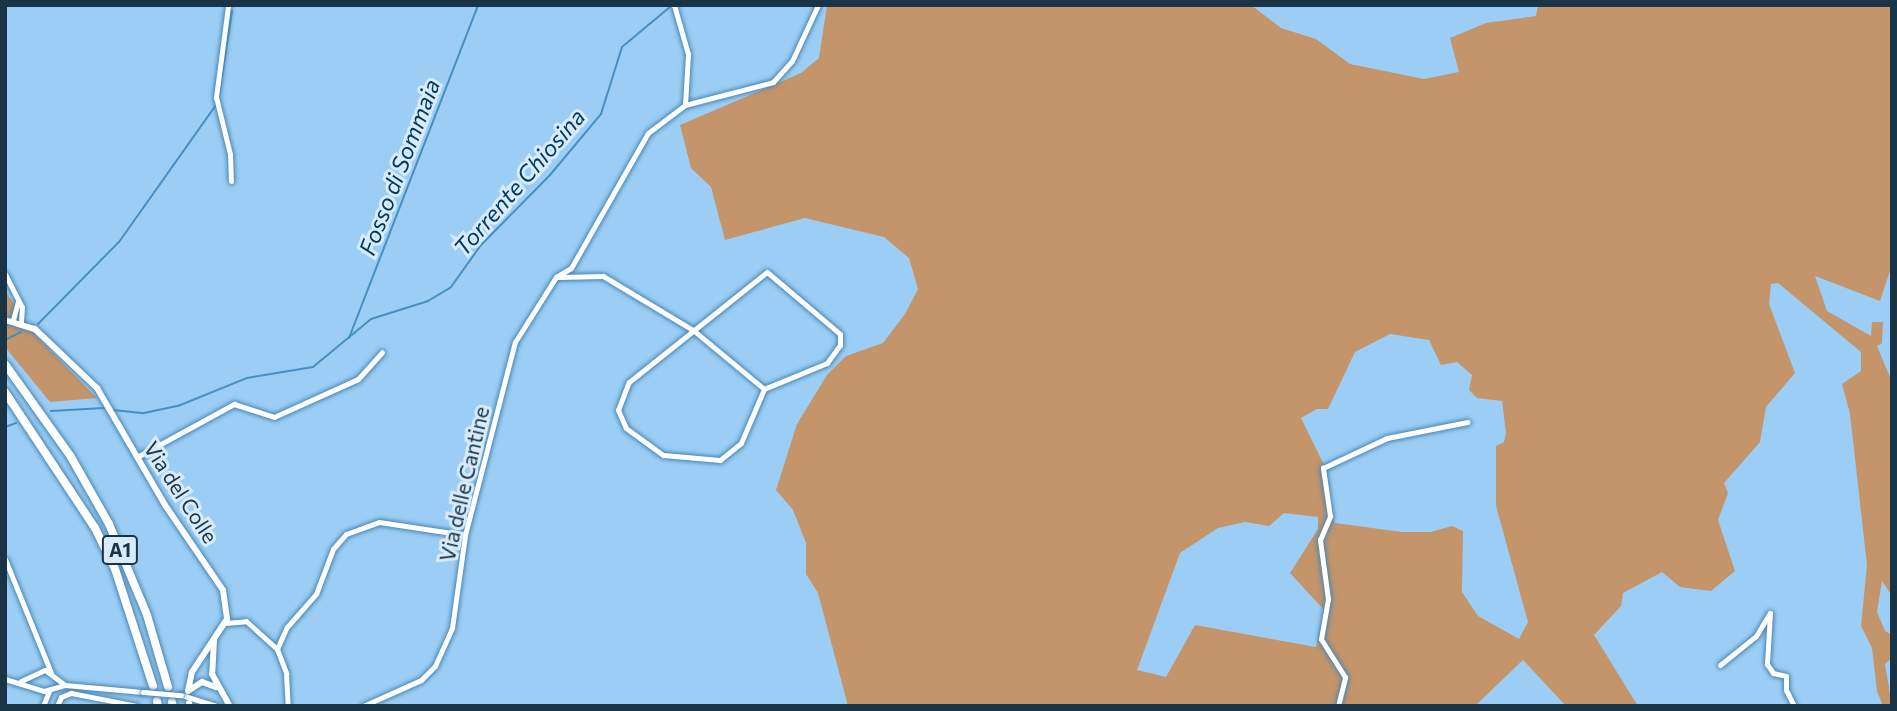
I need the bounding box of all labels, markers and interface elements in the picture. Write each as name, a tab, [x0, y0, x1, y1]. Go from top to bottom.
water label: Fosso di Sommaia	[353, 75, 445, 259]
water label: Torrente Chiosina	[448, 103, 590, 261]
street label: Via delle Cantine	[434, 404, 494, 564]
street label: Via del Colle	[139, 436, 223, 548]
road number: A1	[101, 534, 139, 566]

